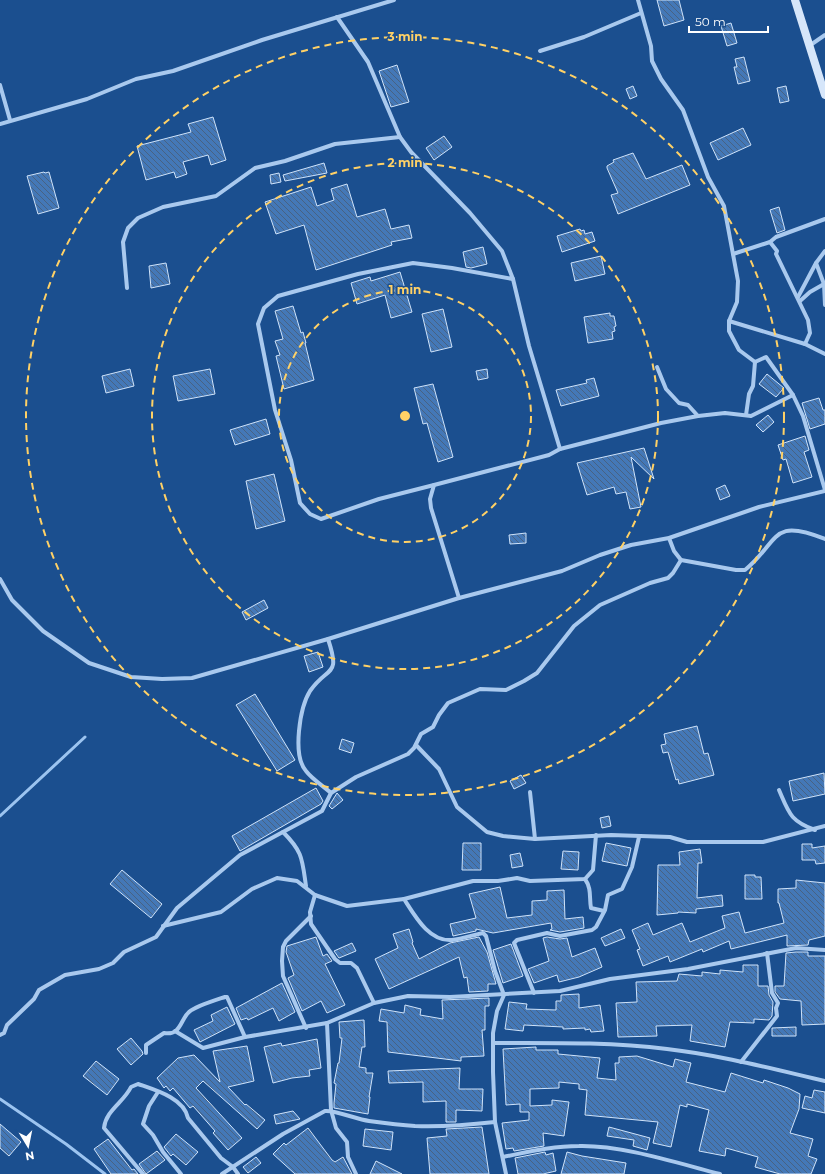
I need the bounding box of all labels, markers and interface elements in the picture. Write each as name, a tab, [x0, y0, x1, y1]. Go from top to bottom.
scale bar	[689, 8, 768, 34]
text: 50 m	[695, 14, 726, 29]
text: 3 min	[387, 29, 423, 44]
text: 2 min	[388, 155, 422, 170]
text: 1 min	[389, 282, 421, 297]
centre of rings	[398, 409, 412, 423]
north arrow	[8, 1126, 48, 1166]
text: N	[24, 1148, 35, 1164]

